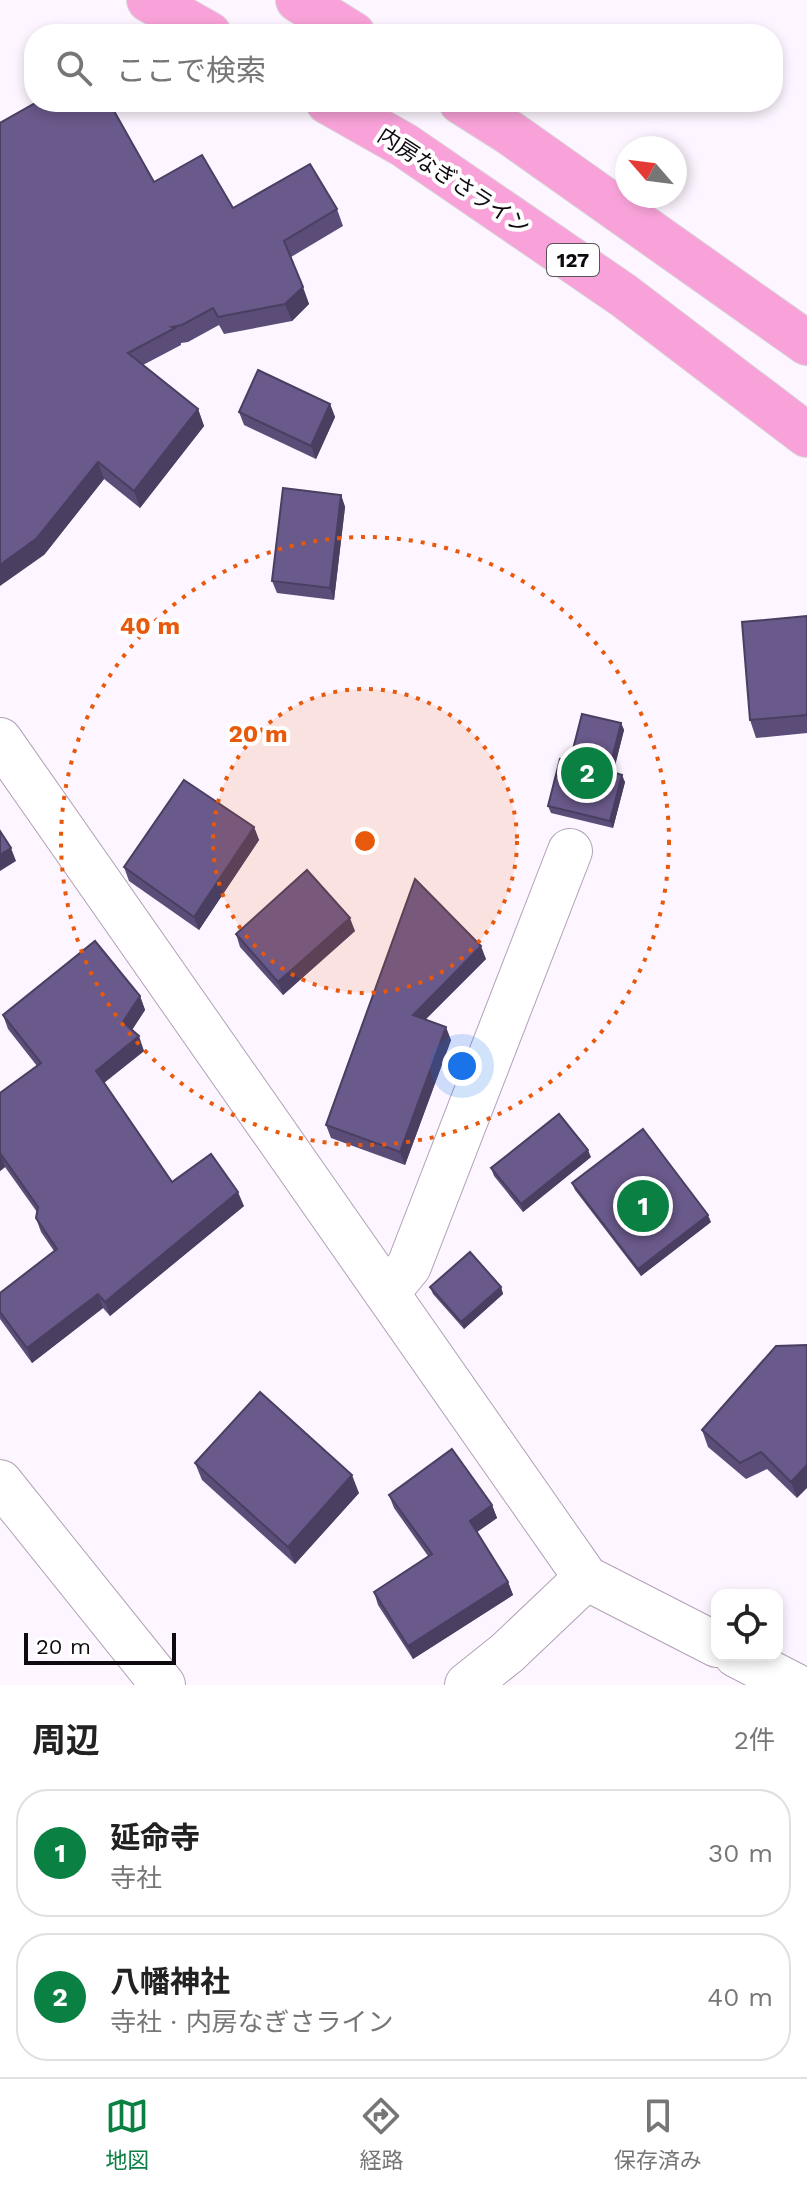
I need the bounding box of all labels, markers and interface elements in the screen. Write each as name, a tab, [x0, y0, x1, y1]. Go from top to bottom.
search box	[24, 24, 783, 112]
icon: search	[52, 46, 96, 90]
text: ここで検索	[116, 53, 266, 88]
street label: 内房なぎさライン	[373, 123, 535, 239]
north arrow	[615, 136, 687, 208]
road number: 127	[547, 244, 599, 276]
text: 40 m	[120, 612, 180, 640]
text: 20 m	[228, 720, 288, 748]
pin: 2	[561, 743, 613, 803]
centre of rings	[351, 827, 379, 855]
your location	[442, 1046, 482, 1086]
pin: 1	[617, 1176, 669, 1236]
map controls	[711, 1589, 783, 1661]
button: locate	[711, 1589, 783, 1661]
scale bar	[24, 1629, 176, 1665]
text: 20 m	[36, 1634, 91, 1659]
text: 周辺	[32, 1720, 100, 1760]
text: 2件	[734, 1725, 775, 1755]
text: 延命寺	[110, 1820, 200, 1855]
text: 1	[54, 1838, 66, 1868]
text: 30 m	[708, 1838, 773, 1868]
text: 寺社	[110, 1863, 162, 1893]
text: 八幡神社	[110, 1964, 230, 1999]
text: 2	[52, 1982, 68, 2012]
text: 40 m	[707, 1982, 773, 2012]
text: 寺社 · 内房なぎさライン	[110, 2007, 394, 2037]
tab: 地図	[105, 2094, 149, 2174]
tab: 経路	[359, 2094, 404, 2174]
tab: 保存済み	[614, 2094, 702, 2174]

